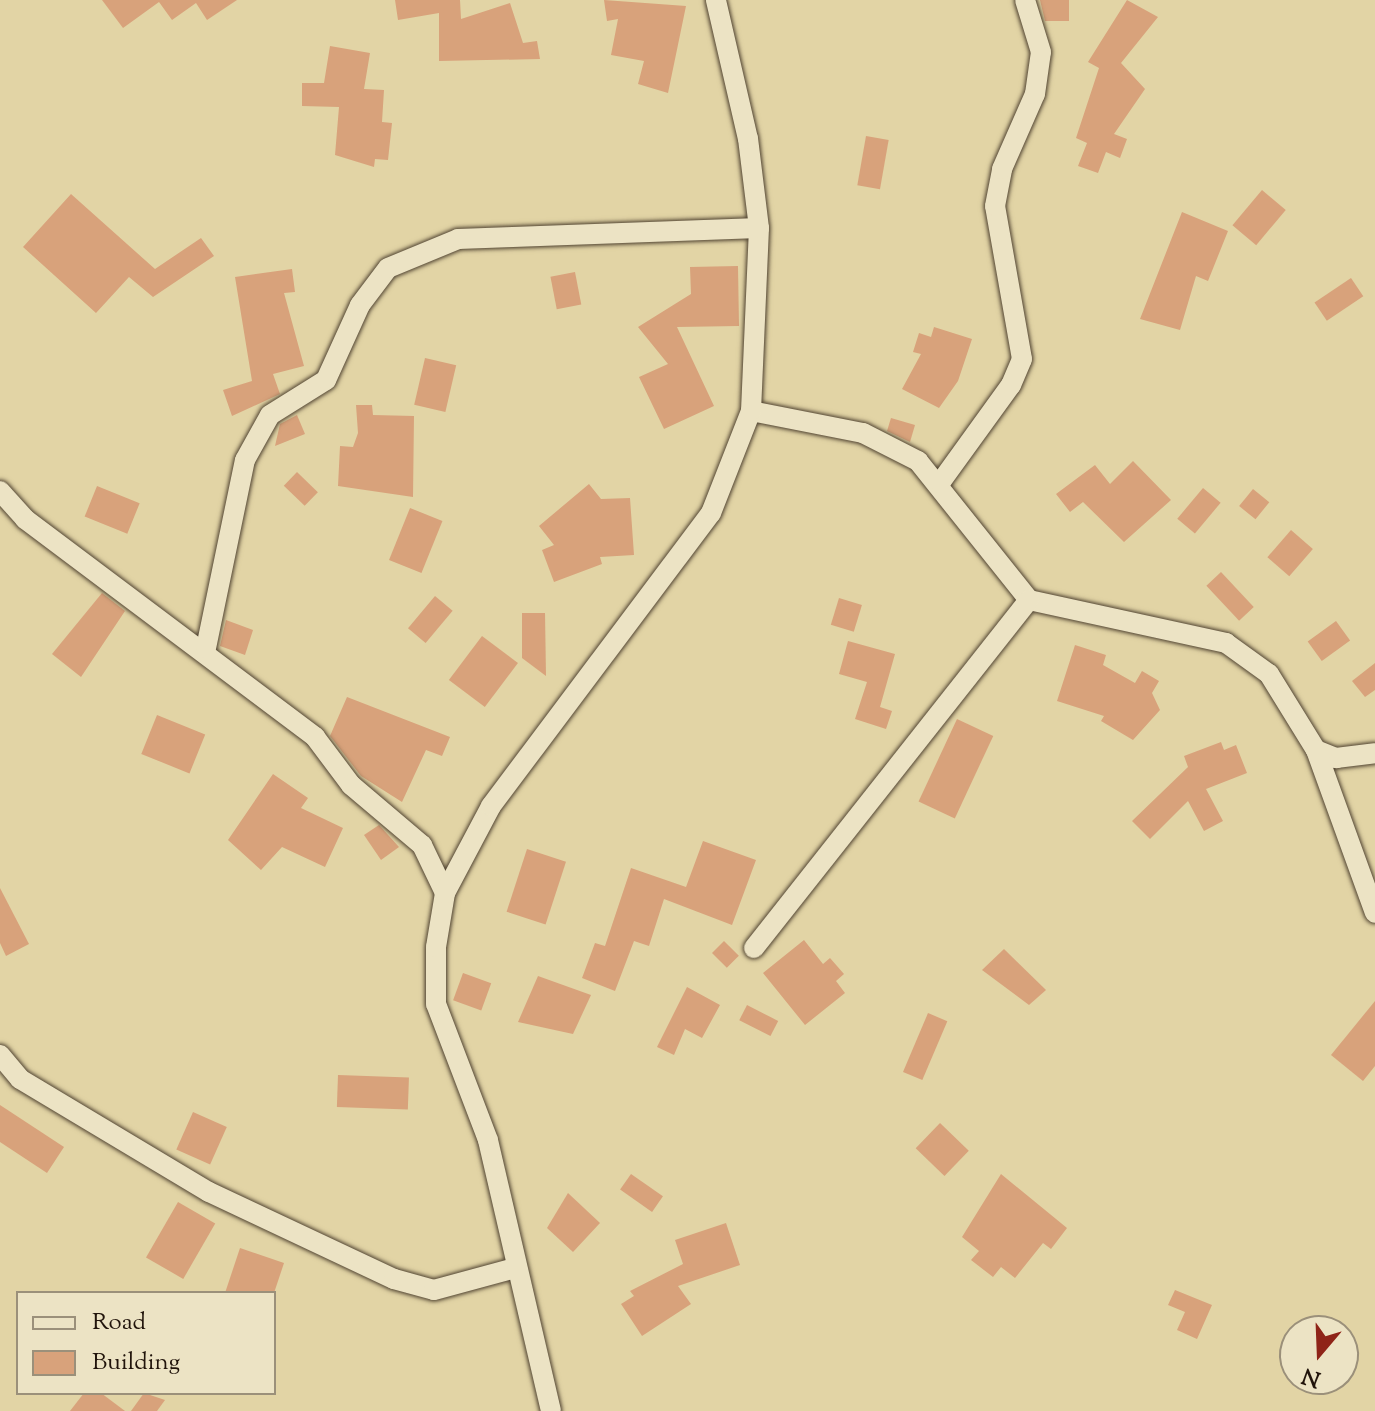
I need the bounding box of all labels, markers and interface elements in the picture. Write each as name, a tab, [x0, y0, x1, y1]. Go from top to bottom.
legend	[16, 1291, 276, 1395]
text: Road	[92, 1306, 146, 1340]
north arrow	[1279, 1315, 1359, 1395]
text: Building	[92, 1346, 180, 1380]
text: N	[1298, 1358, 1325, 1394]

